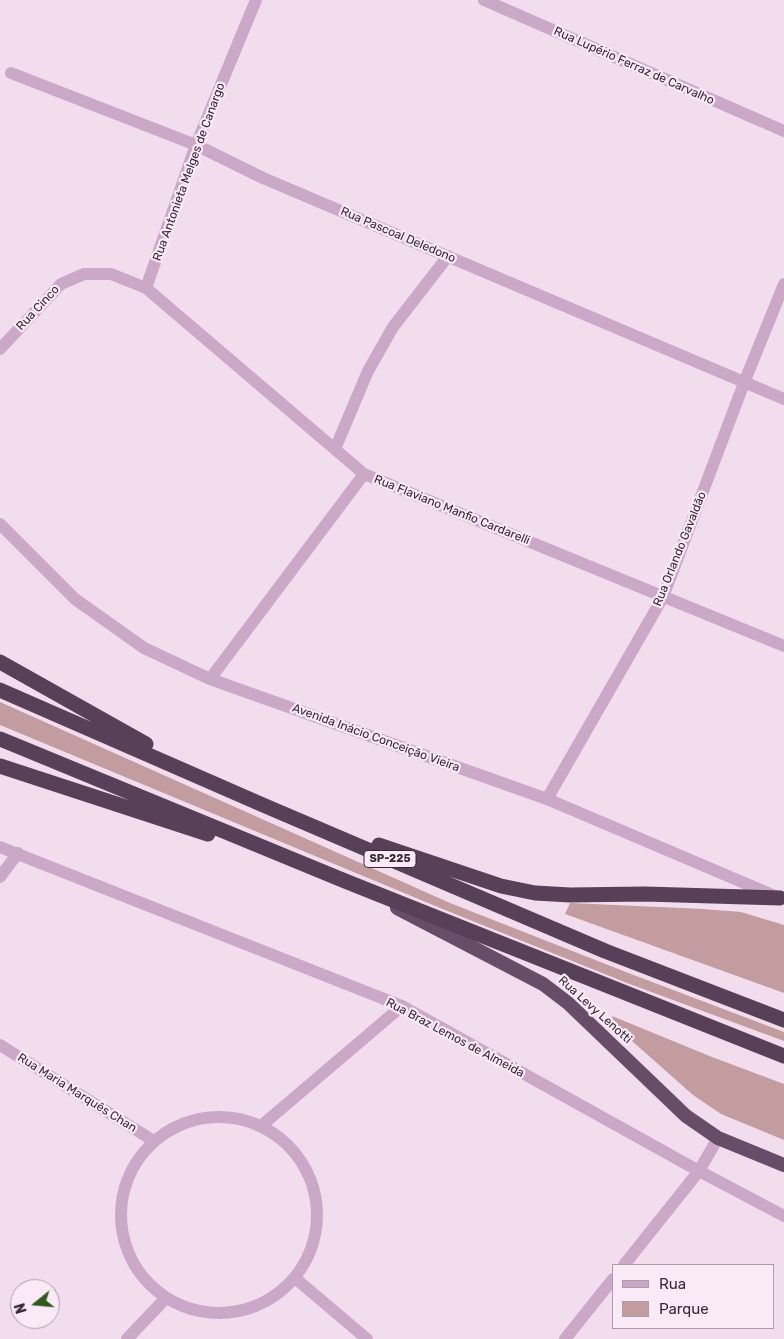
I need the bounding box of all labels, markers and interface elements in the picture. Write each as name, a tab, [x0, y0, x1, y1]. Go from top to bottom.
street label: Rua Lupério Ferraz de Carvalho	[552, 24, 716, 108]
street label: Rua Antonieta Melges de Canargo	[150, 81, 228, 263]
street label: Rua Pascoal Deledono	[338, 204, 458, 266]
street label: Rua Cinco	[14, 282, 62, 334]
street label: Rua Flaviano Manfio Cardarelli	[372, 472, 532, 548]
street label: Rua Orlando Gavaldão	[650, 490, 710, 608]
street label: Avenida Inácio Conceição Vieira	[290, 701, 462, 775]
road number: SP-225	[364, 851, 416, 868]
street label: Rua Levy Lenotti	[555, 973, 635, 1047]
street label: Rua Braz Lemos de Almeida	[383, 995, 527, 1081]
street label: Rua Maria Marquês Chan	[15, 1050, 139, 1136]
legend	[612, 1264, 774, 1329]
text: Rua	[659, 1275, 686, 1293]
north arrow	[10, 1279, 60, 1329]
text: Parque	[659, 1300, 709, 1318]
text: N	[12, 1301, 31, 1316]

